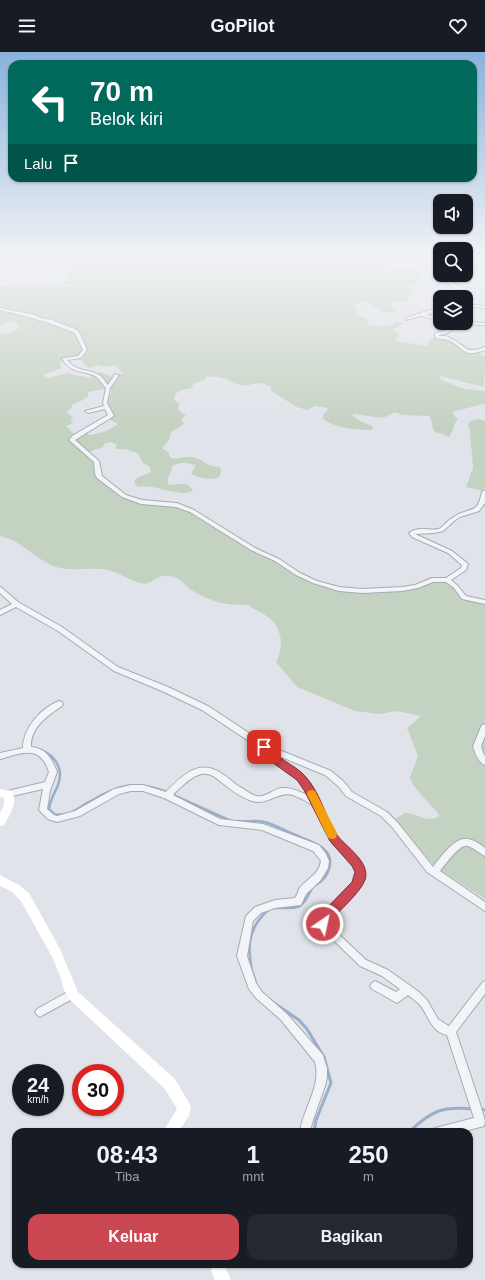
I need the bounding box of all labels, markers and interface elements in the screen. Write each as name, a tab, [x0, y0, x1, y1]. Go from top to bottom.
icon: menu	[16, 15, 38, 37]
icon: heart	[447, 15, 469, 37]
text: GoPilot	[211, 16, 275, 36]
icon: left	[24, 76, 76, 128]
text: 70 m	[90, 76, 154, 107]
text: Belok kiri	[90, 109, 163, 129]
icon: arrive	[60, 152, 82, 174]
text: Lalu	[24, 155, 52, 172]
map controls	[433, 194, 473, 330]
button: sound	[433, 194, 473, 234]
button: search	[433, 242, 473, 282]
button: layers	[433, 290, 473, 330]
pin	[247, 730, 281, 764]
icon: arrive	[253, 736, 275, 758]
position arrow	[302, 903, 344, 945]
speed limit sign: 30	[72, 1064, 124, 1116]
text: 24	[27, 1074, 49, 1096]
text: km/h	[27, 1094, 49, 1105]
text: 08:43	[96, 1141, 158, 1168]
text: 1	[246, 1141, 260, 1168]
text: 250	[348, 1141, 389, 1168]
text: Tiba	[115, 1169, 140, 1184]
text: mnt	[242, 1169, 264, 1184]
text: m	[363, 1169, 374, 1184]
button: Keluar	[28, 1214, 239, 1260]
button: Bagikan	[247, 1214, 457, 1260]

